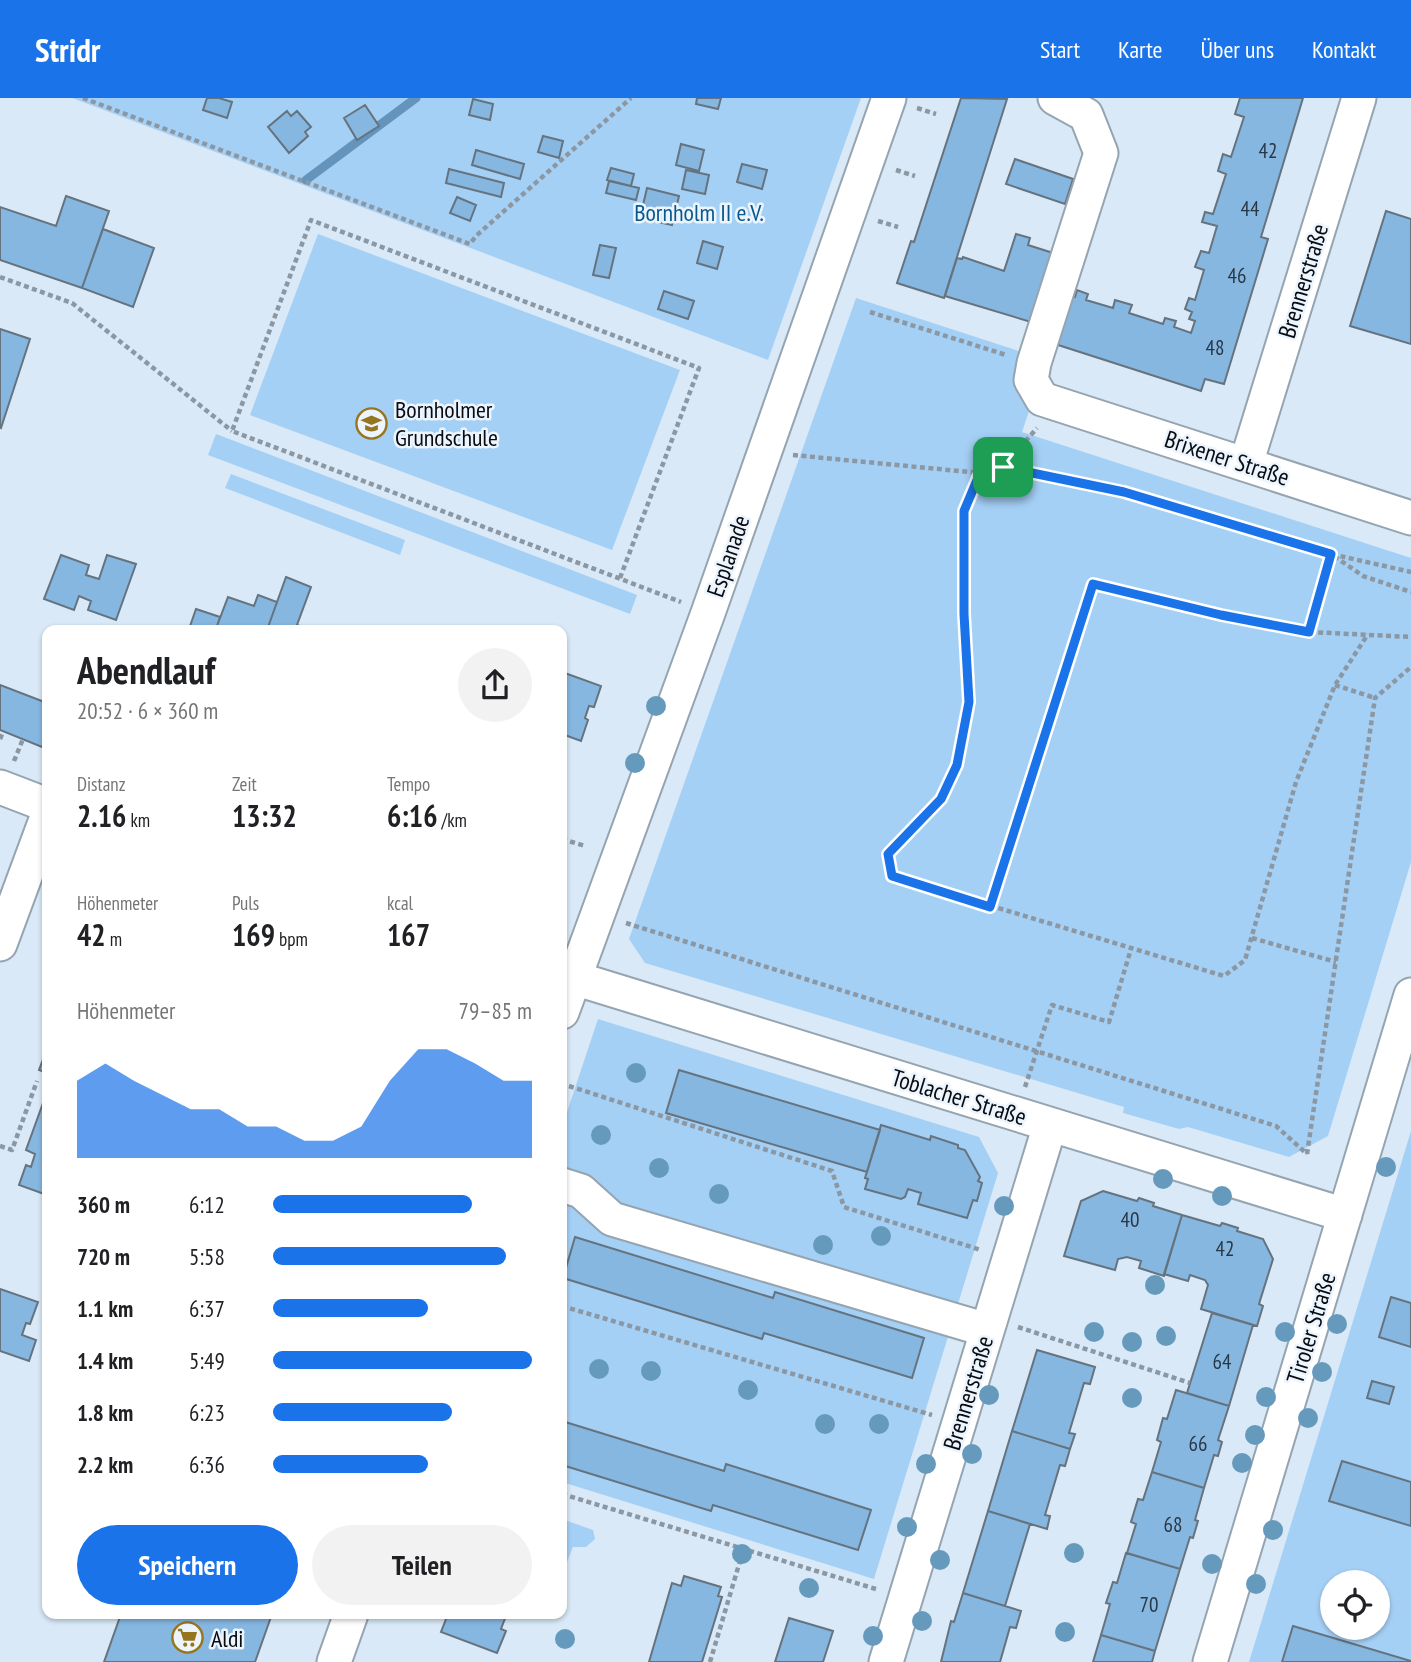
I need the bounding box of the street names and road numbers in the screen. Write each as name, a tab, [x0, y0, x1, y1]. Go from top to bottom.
street label: Brennerstraße	[1271, 220, 1335, 342]
street label: Brixener Straße	[1161, 423, 1293, 493]
street label: Esplanade	[700, 511, 756, 601]
street label: Toblacher Straße	[888, 1062, 1030, 1132]
street label: Tiroler Straße	[1279, 1269, 1343, 1387]
street label: Brennerstraße	[936, 1332, 1000, 1454]

